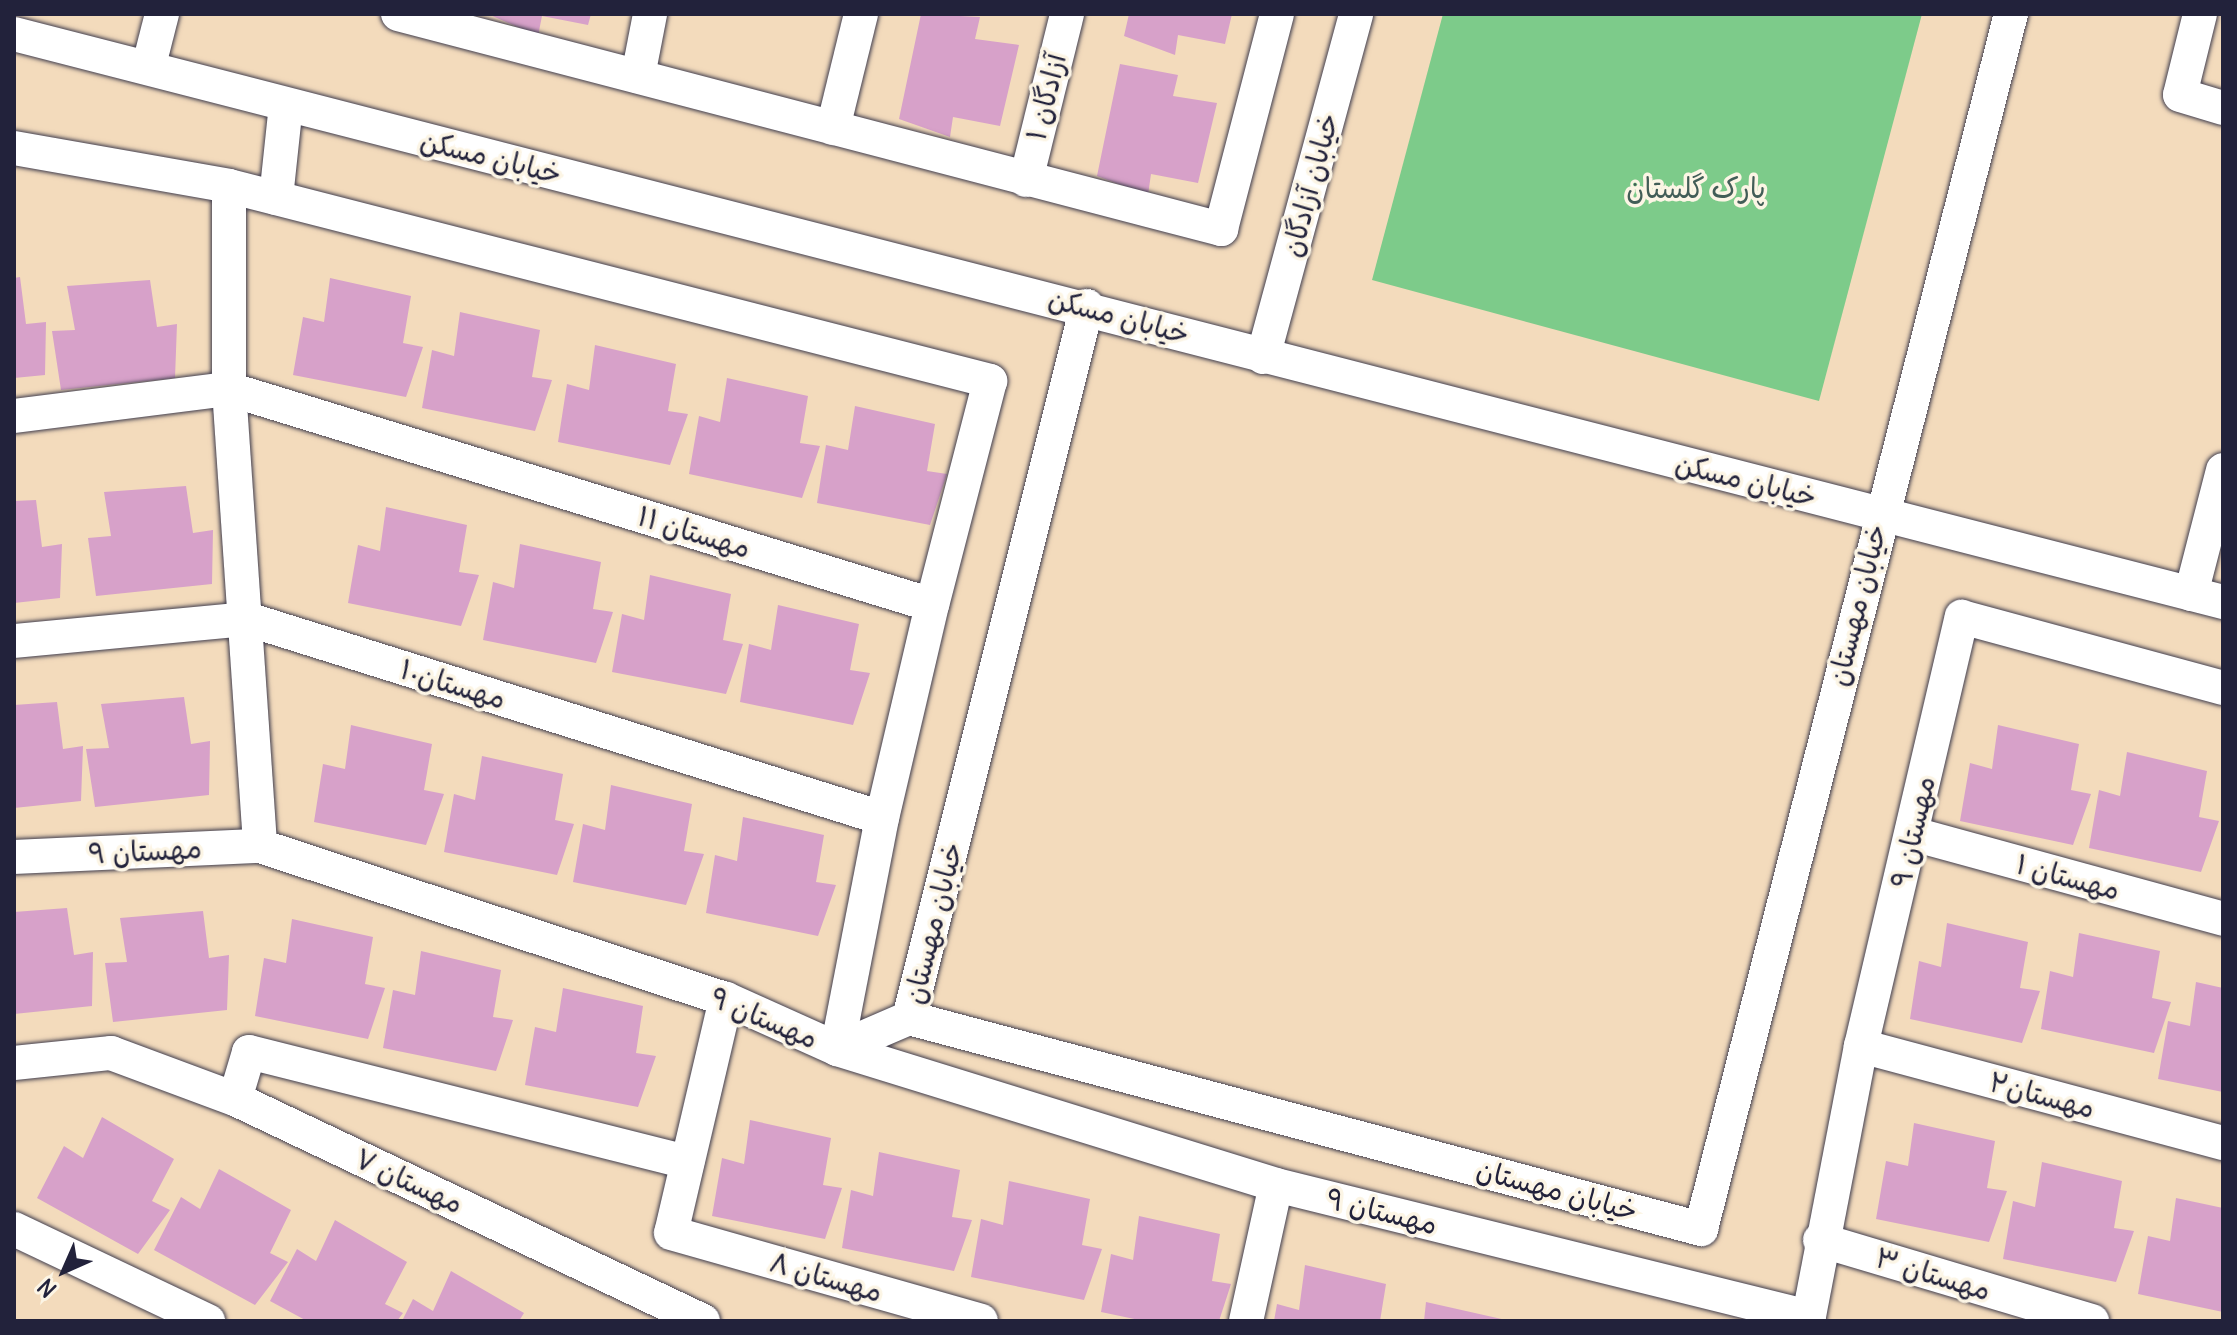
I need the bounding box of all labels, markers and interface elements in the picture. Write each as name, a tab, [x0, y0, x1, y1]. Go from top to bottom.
street label: آزادگان ۱	[1019, 50, 1073, 144]
street label: خیابان آزادگان	[1275, 109, 1345, 261]
street label: خیابان مسکن	[417, 123, 565, 191]
park label: پارک گلستان	[1626, 171, 1766, 205]
street label: خیابان مسکن	[1045, 281, 1193, 351]
street label: خیابان مسکن	[1672, 446, 1820, 514]
street label: مهستان ۱۱	[634, 499, 754, 565]
street label: خیابان مهستان	[1821, 521, 1893, 689]
street label: مهستان۱۰	[396, 652, 510, 716]
street label: مهستان ۹	[1884, 773, 1942, 891]
street label: مهستان ۹	[87, 831, 203, 871]
street label: خیابان مهستان	[897, 839, 969, 1007]
street label: مهستان ۱	[2012, 847, 2124, 907]
street label: مهستان ۹	[705, 980, 823, 1056]
street label: مهستان۲	[1985, 1065, 2099, 1125]
street label: مهستان ۷	[349, 1141, 469, 1221]
street label: خیابان مهستان	[1473, 1152, 1641, 1228]
street label: مهستان ۹	[1323, 1181, 1441, 1241]
north arrow	[24, 1231, 104, 1311]
street label: مهستان ۳	[1871, 1241, 1995, 1307]
street label: مهستان ۸	[766, 1245, 886, 1309]
text: N	[32, 1273, 62, 1303]

